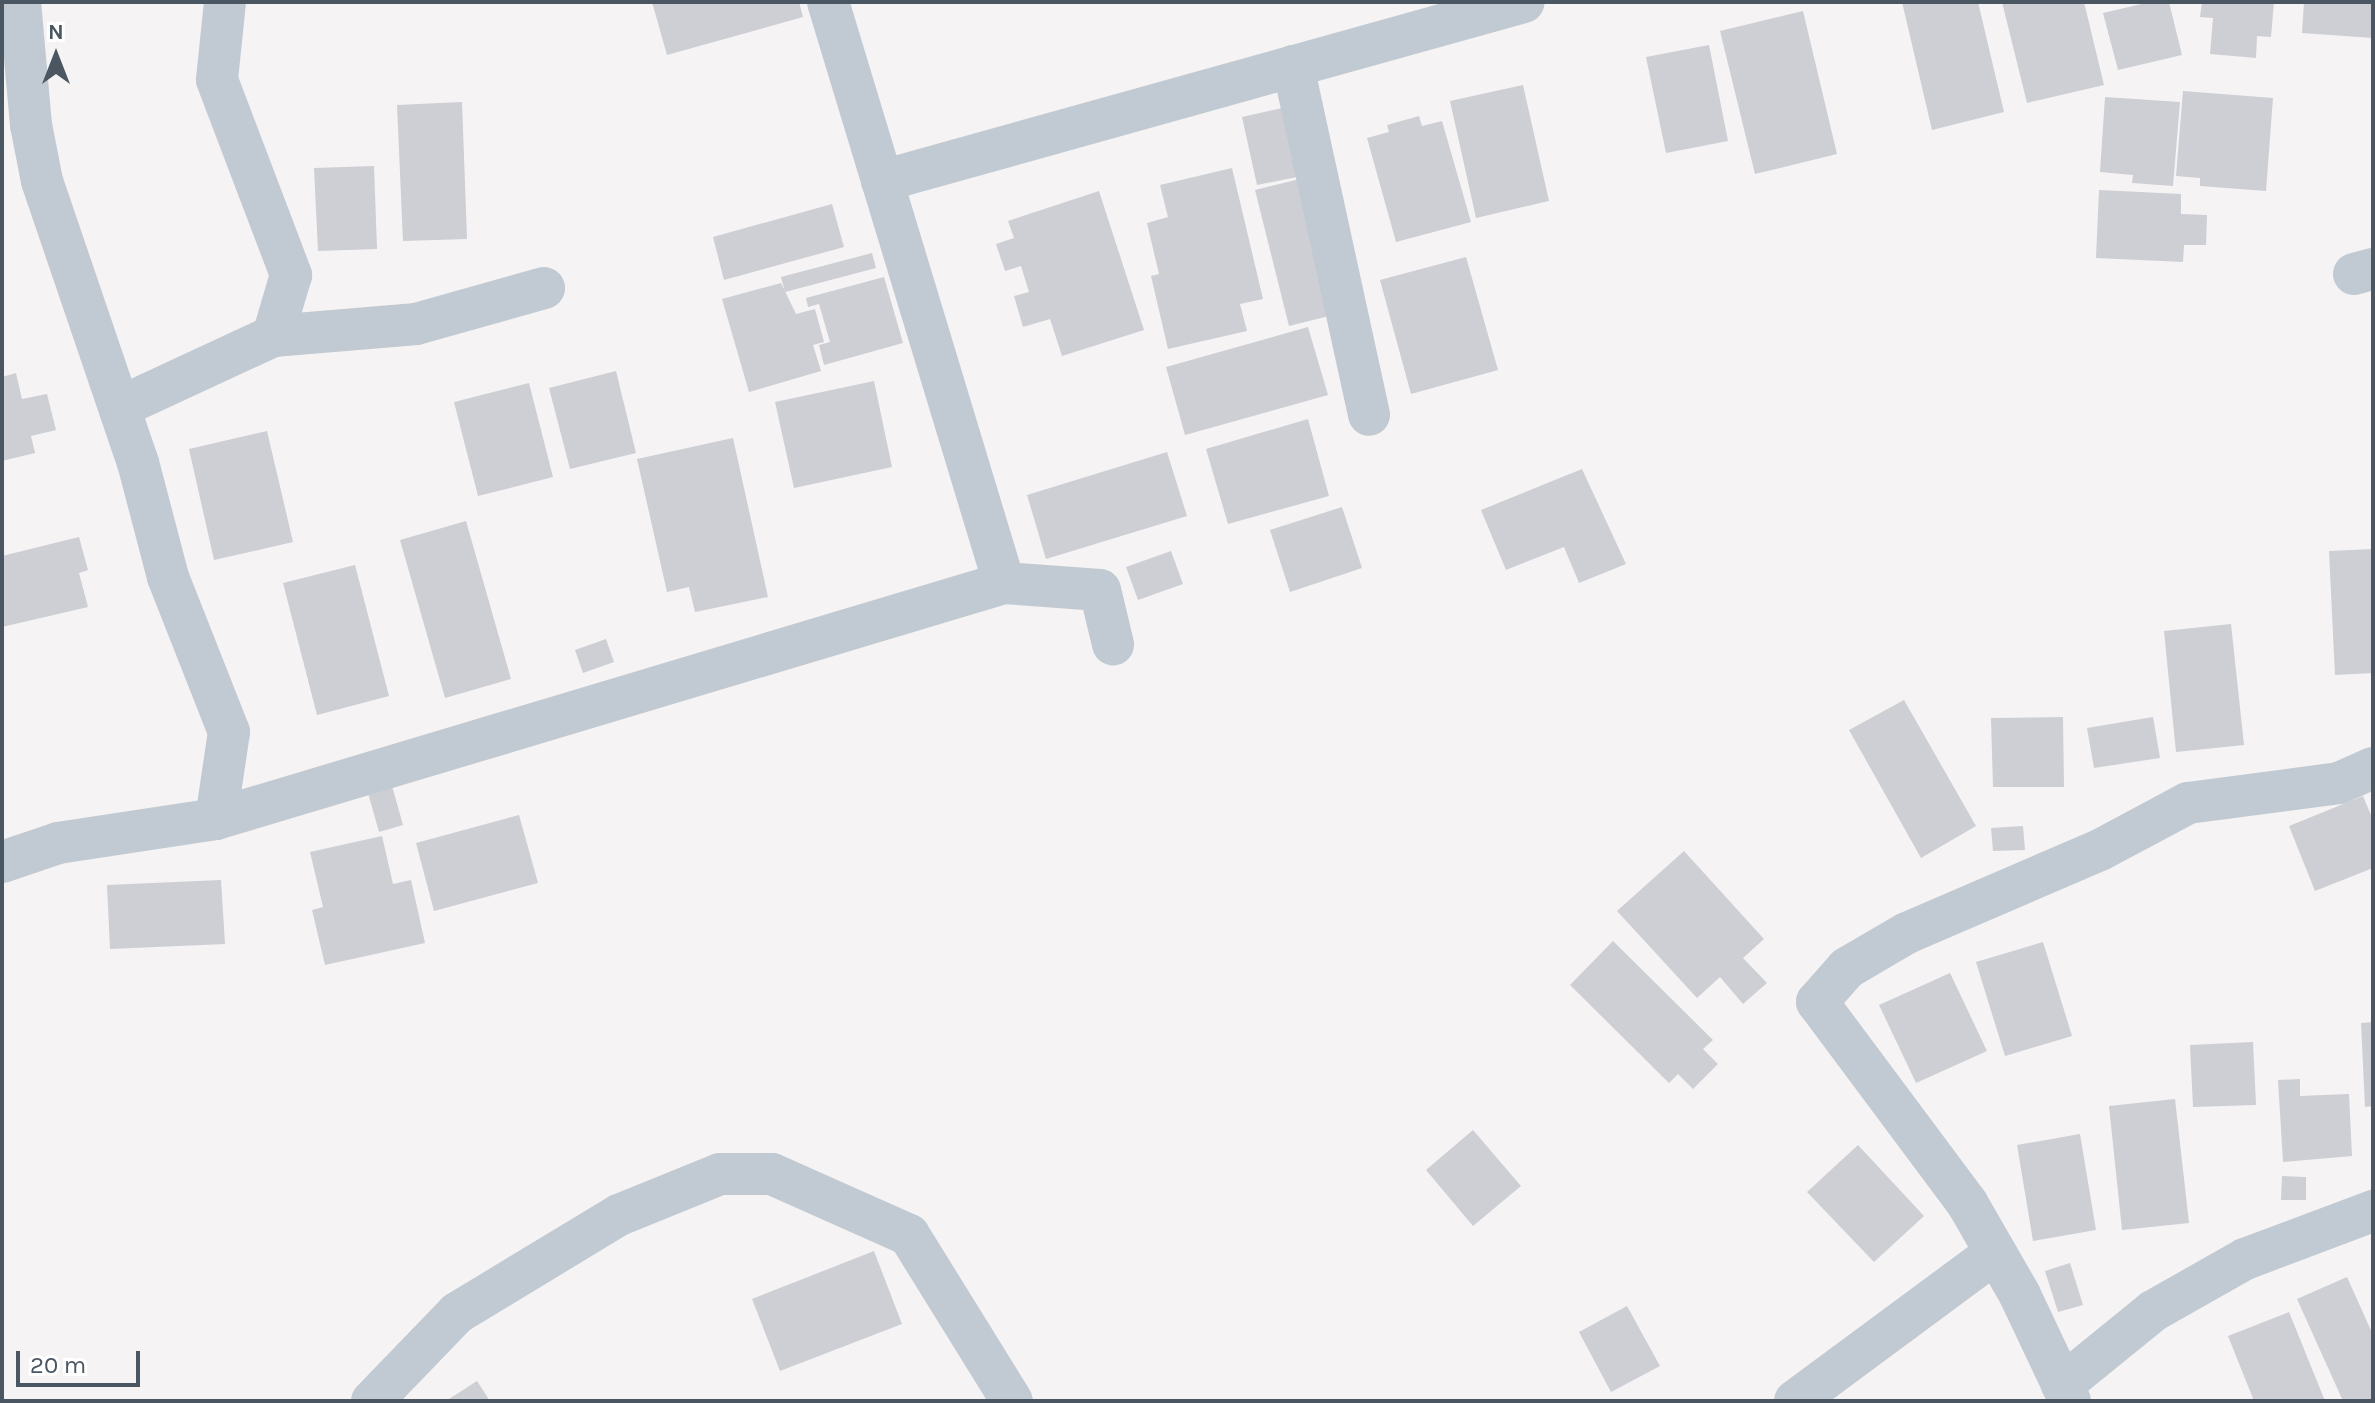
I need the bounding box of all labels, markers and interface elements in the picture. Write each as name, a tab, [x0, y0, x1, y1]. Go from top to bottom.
north arrow	[16, 16, 96, 96]
text: N	[48, 19, 64, 45]
scale bar	[20, 1335, 144, 1385]
text: 20 m	[30, 1351, 86, 1379]

